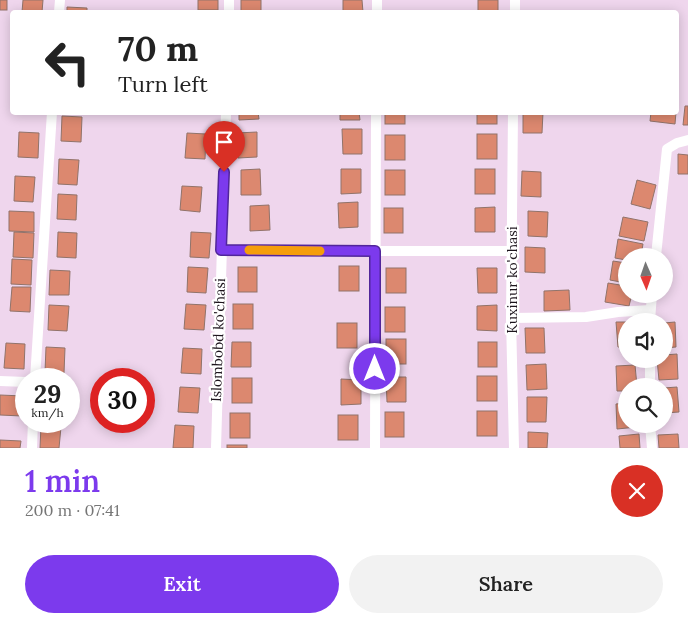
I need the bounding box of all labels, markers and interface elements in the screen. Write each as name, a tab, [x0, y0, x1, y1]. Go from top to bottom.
text: 70 m	[118, 26, 198, 71]
icon: left	[35, 30, 100, 95]
text: Turn left	[118, 70, 208, 98]
pin	[203, 121, 245, 172]
icon: arrive	[210, 128, 238, 156]
street label: Kuxinur ko'chasi	[503, 226, 521, 334]
north arrow	[618, 248, 672, 302]
map controls	[618, 248, 673, 433]
street label: Islombobd ko'chasi	[207, 278, 229, 402]
button: sound	[618, 313, 673, 368]
position arrow	[348, 342, 400, 394]
speed limit sign: 30	[90, 368, 155, 433]
text: 29	[34, 378, 61, 410]
button: search	[618, 378, 673, 433]
text: km/h	[31, 405, 64, 420]
text: 1 min	[25, 462, 100, 500]
button: close	[611, 465, 663, 517]
text: 200 m · 07:41	[25, 500, 120, 520]
button: Exit	[25, 555, 339, 613]
button: Share	[349, 555, 663, 613]

